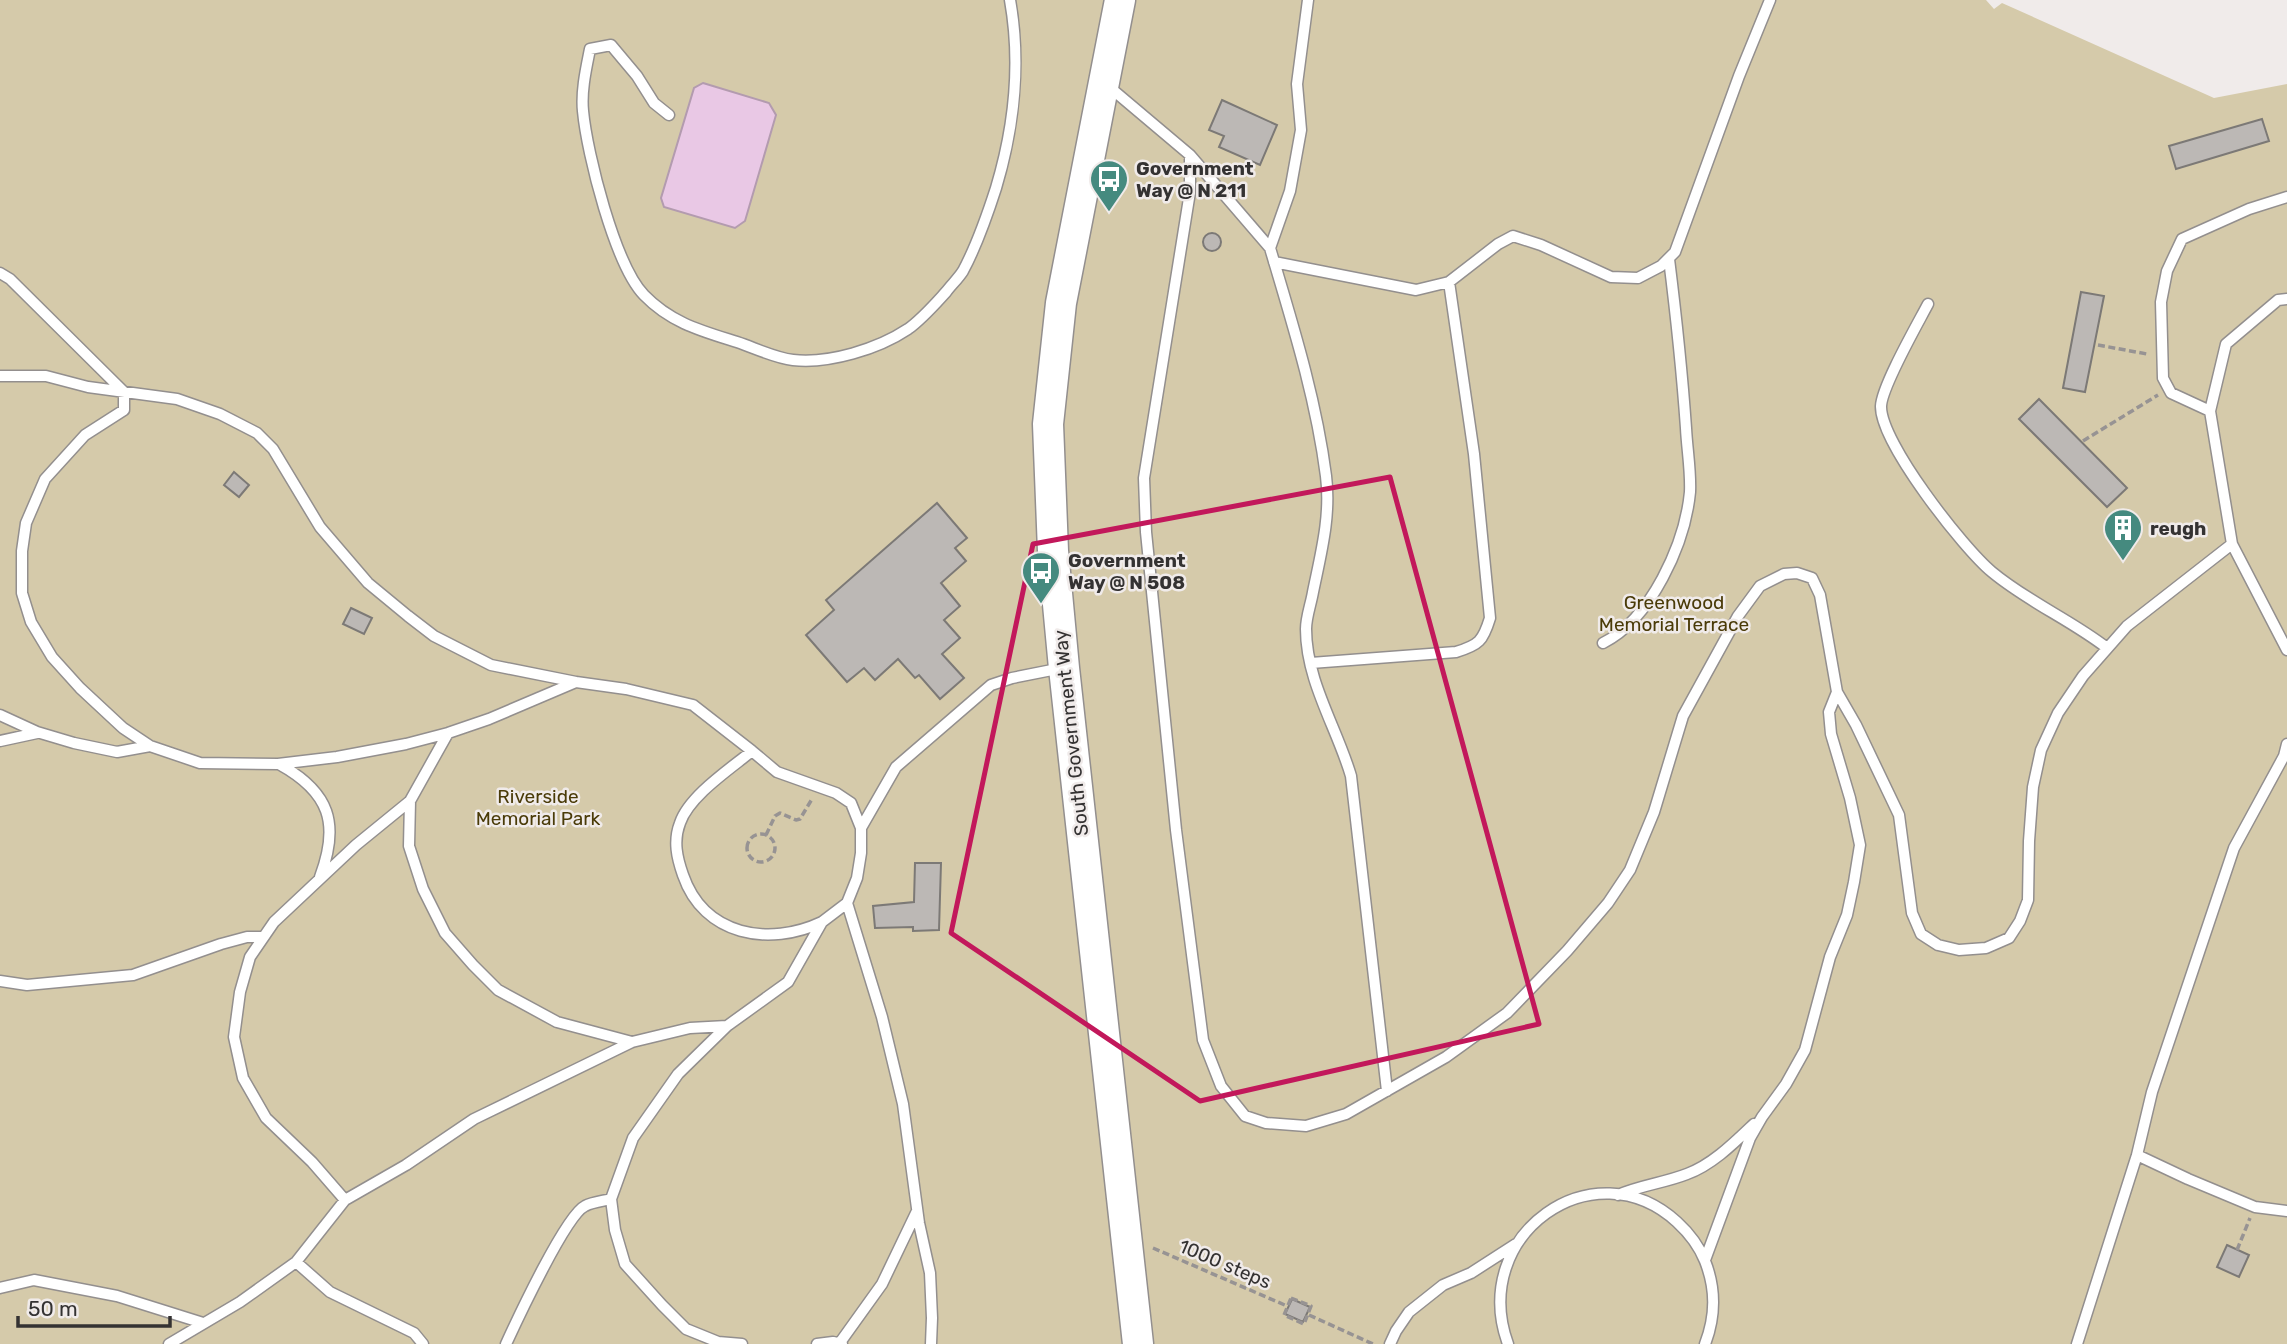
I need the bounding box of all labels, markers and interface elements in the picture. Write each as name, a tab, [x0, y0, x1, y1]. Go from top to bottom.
place label: Government Way @ N 211	[1136, 157, 1254, 202]
bus stop icon: Government Way @ N 211	[1088, 158, 1130, 213]
building icon: reugh	[2102, 507, 2144, 562]
place label: reugh	[2150, 517, 2206, 540]
place label: Government Way @ N 508	[1068, 549, 1186, 594]
bus stop icon: Government Way @ N 508	[1020, 550, 1062, 605]
park label: Greenwood Memorial Terrace	[1599, 591, 1749, 636]
street label: South Government Way	[1049, 629, 1093, 837]
park label: Riverside Memorial Park	[476, 785, 601, 830]
street label: 1000 steps	[1176, 1234, 1274, 1294]
scale bar	[18, 1284, 170, 1328]
text: 50 m	[28, 1296, 78, 1321]

